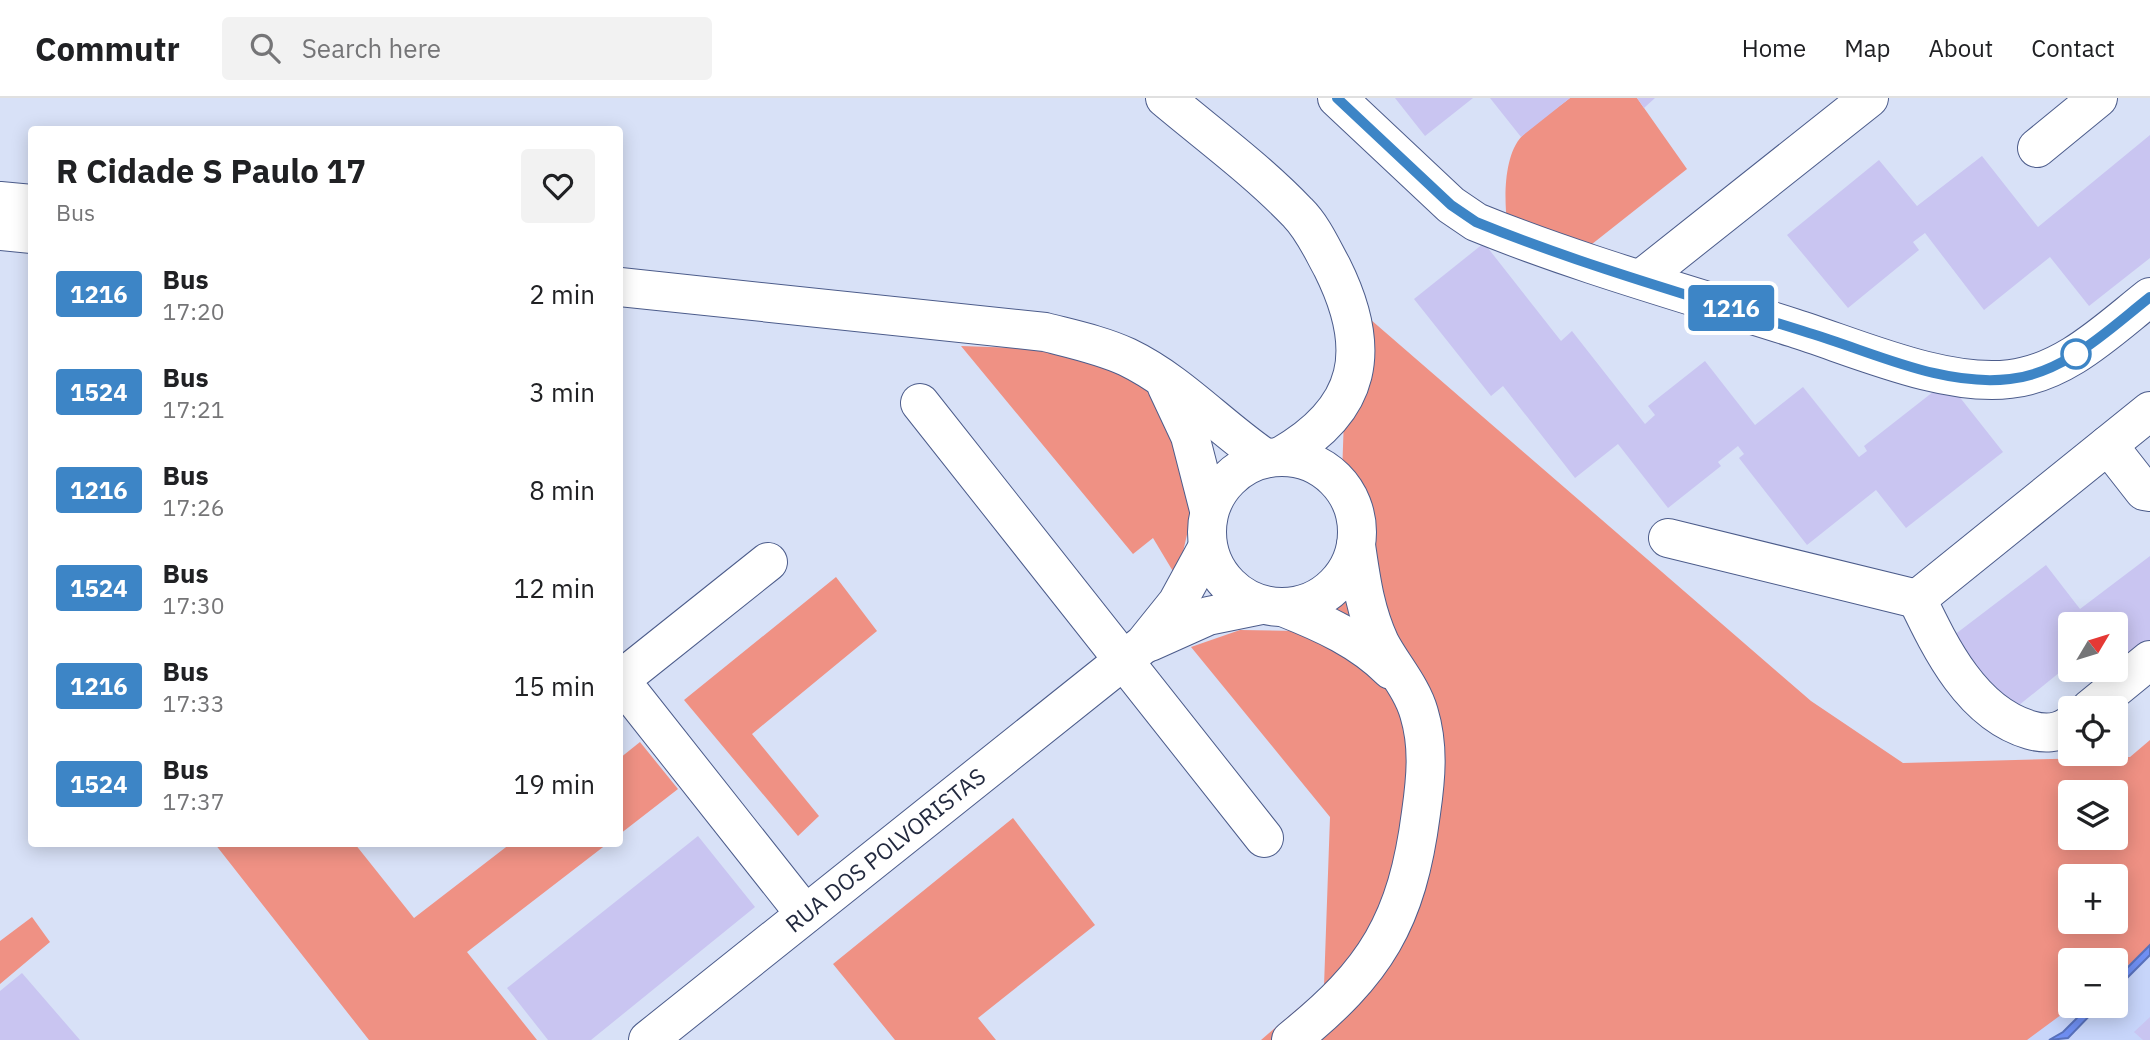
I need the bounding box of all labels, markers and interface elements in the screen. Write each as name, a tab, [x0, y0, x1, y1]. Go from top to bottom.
search box	[222, 17, 712, 80]
text: Commutr	[35, 27, 180, 70]
icon: search	[246, 29, 284, 67]
text: Search here	[302, 31, 441, 65]
text: Home	[1742, 32, 1806, 64]
text: Map	[1844, 32, 1890, 64]
text: About	[1928, 32, 1993, 64]
text: Contact	[2031, 32, 2115, 64]
text: R Cidade S Paulo 17	[56, 149, 366, 192]
button: heart	[521, 149, 595, 223]
text: Bus	[56, 197, 95, 227]
text: Bus	[163, 262, 209, 296]
text: 2 min	[529, 277, 595, 311]
text: 1216	[70, 278, 128, 310]
line badge: 1216	[1682, 285, 1780, 331]
text: 1216	[1702, 292, 1760, 324]
text: 17:20	[163, 296, 225, 326]
unlabelled marker	[2061, 339, 2091, 369]
text: Bus	[163, 360, 209, 394]
text: 3 min	[529, 375, 595, 409]
text: 1524	[70, 376, 128, 408]
text: 17:21	[163, 394, 225, 424]
text: Bus	[163, 458, 209, 492]
text: 8 min	[529, 473, 595, 507]
text: 1216	[70, 474, 128, 506]
text: 17:26	[163, 492, 225, 522]
text: Bus	[163, 556, 209, 590]
text: 12 min	[514, 571, 595, 605]
text: 1524	[70, 572, 128, 604]
text: 17:30	[163, 590, 225, 620]
north arrow	[2058, 612, 2128, 682]
map controls	[2058, 612, 2128, 1018]
text: Bus	[163, 654, 209, 688]
text: 15 min	[514, 669, 595, 703]
text: 1216	[70, 670, 128, 702]
text: 17:33	[163, 688, 225, 718]
button: locate	[2058, 696, 2128, 766]
text: Bus	[163, 752, 209, 786]
street label: RUA DOS POLVORISTAS	[779, 761, 991, 939]
text: 19 min	[514, 767, 595, 801]
text: 1524	[70, 768, 128, 800]
button: layers	[2058, 780, 2128, 850]
text: 17:37	[163, 786, 225, 816]
button: +	[2058, 864, 2128, 934]
button: −	[2058, 948, 2128, 1018]

